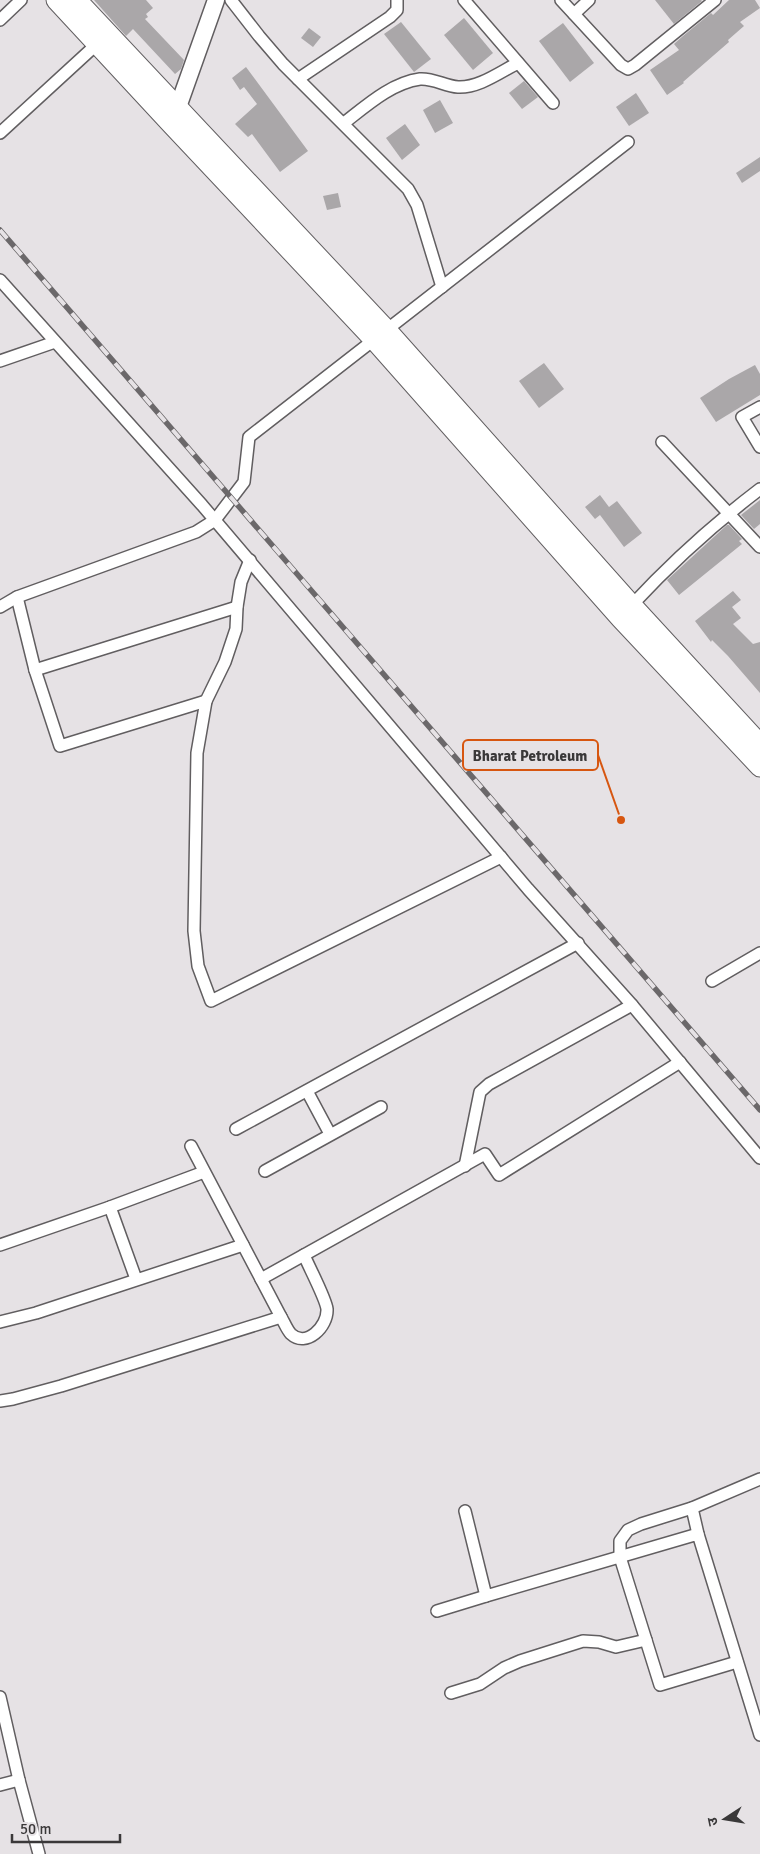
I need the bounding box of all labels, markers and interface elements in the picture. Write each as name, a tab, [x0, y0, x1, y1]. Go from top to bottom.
callout: Bharat Petroleum	[463, 740, 598, 770]
text: Bharat Petroleum	[473, 747, 587, 765]
north arrow	[700, 1794, 750, 1844]
scale bar	[12, 1812, 120, 1844]
text: उ	[703, 1815, 722, 1827]
text: 50 m	[20, 1820, 51, 1838]

